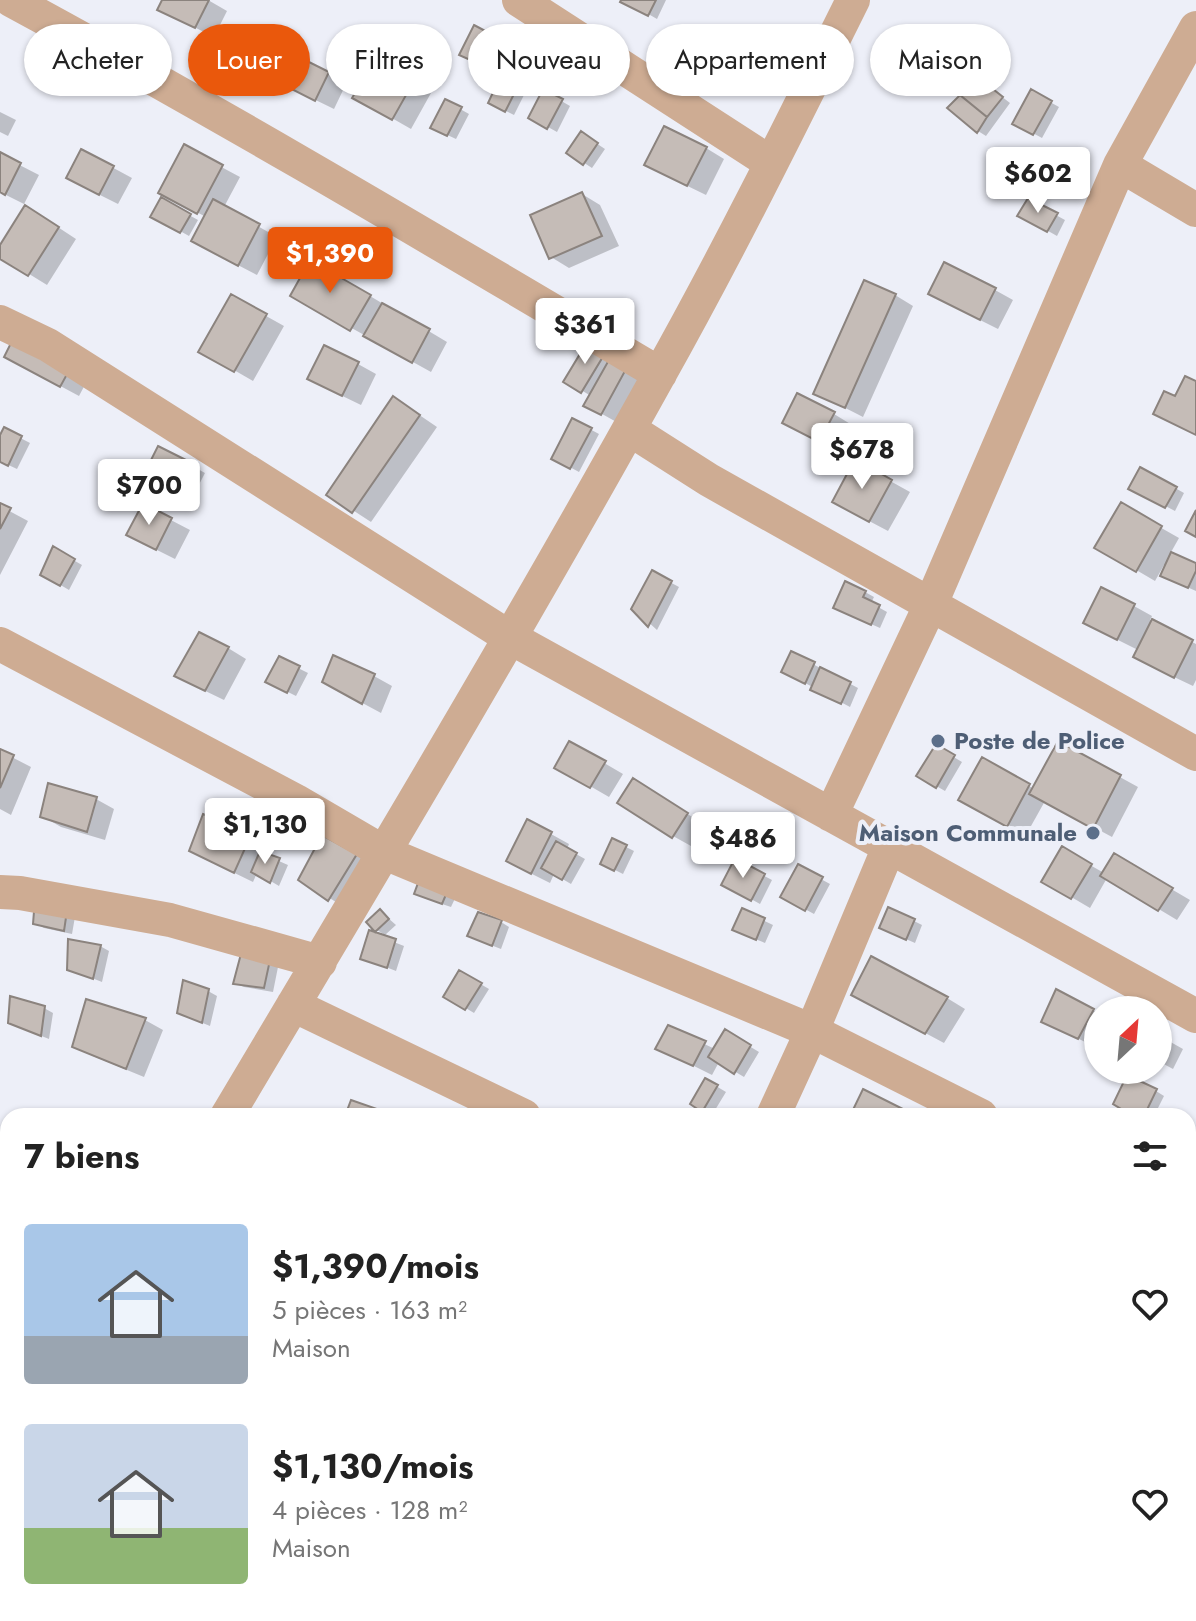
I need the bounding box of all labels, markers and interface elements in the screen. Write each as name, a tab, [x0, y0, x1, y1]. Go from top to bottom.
chip: Acheter	[24, 24, 172, 96]
chip: Louer	[188, 24, 310, 96]
chip: Filtres	[326, 24, 452, 96]
chip: Nouveau	[468, 24, 630, 96]
chip: Appartement	[646, 24, 854, 96]
chip: Maison	[870, 24, 1011, 96]
pin: $602	[991, 147, 1085, 215]
text: $602	[1004, 154, 1072, 192]
pin: $1,390	[265, 227, 395, 295]
text: $1,390	[286, 234, 374, 272]
pin: $361	[538, 298, 632, 366]
text: $361	[554, 305, 616, 343]
pin: $678	[815, 423, 909, 491]
text: $678	[829, 430, 895, 468]
pin: $700	[102, 459, 196, 527]
text: $700	[116, 466, 182, 504]
place label: Poste de Police	[954, 723, 1125, 758]
marker: Poste de Police	[929, 732, 947, 750]
pin: $1,130	[200, 798, 330, 866]
text: $1,130	[223, 805, 307, 843]
pin: $486	[696, 812, 790, 880]
place label: Maison Communale	[859, 815, 1077, 850]
text: $486	[709, 819, 777, 857]
marker: Maison Communale	[1084, 824, 1102, 842]
north arrow	[1084, 996, 1172, 1084]
map controls	[1084, 996, 1172, 1084]
text: 7 biens	[24, 1132, 140, 1181]
icon: filters	[1128, 1134, 1172, 1178]
text: $1,390/mois	[272, 1242, 479, 1291]
icon: home	[88, 1256, 184, 1352]
icon: heart	[1128, 1282, 1172, 1326]
text: 5 pièces · 163 m²	[272, 1291, 467, 1329]
text: Maison	[272, 1329, 351, 1367]
text: $1,130/mois	[272, 1442, 474, 1491]
icon: home	[88, 1456, 184, 1552]
icon: heart	[1128, 1482, 1172, 1526]
text: 4 pièces · 128 m²	[272, 1491, 467, 1529]
text: Maison	[272, 1529, 351, 1567]

